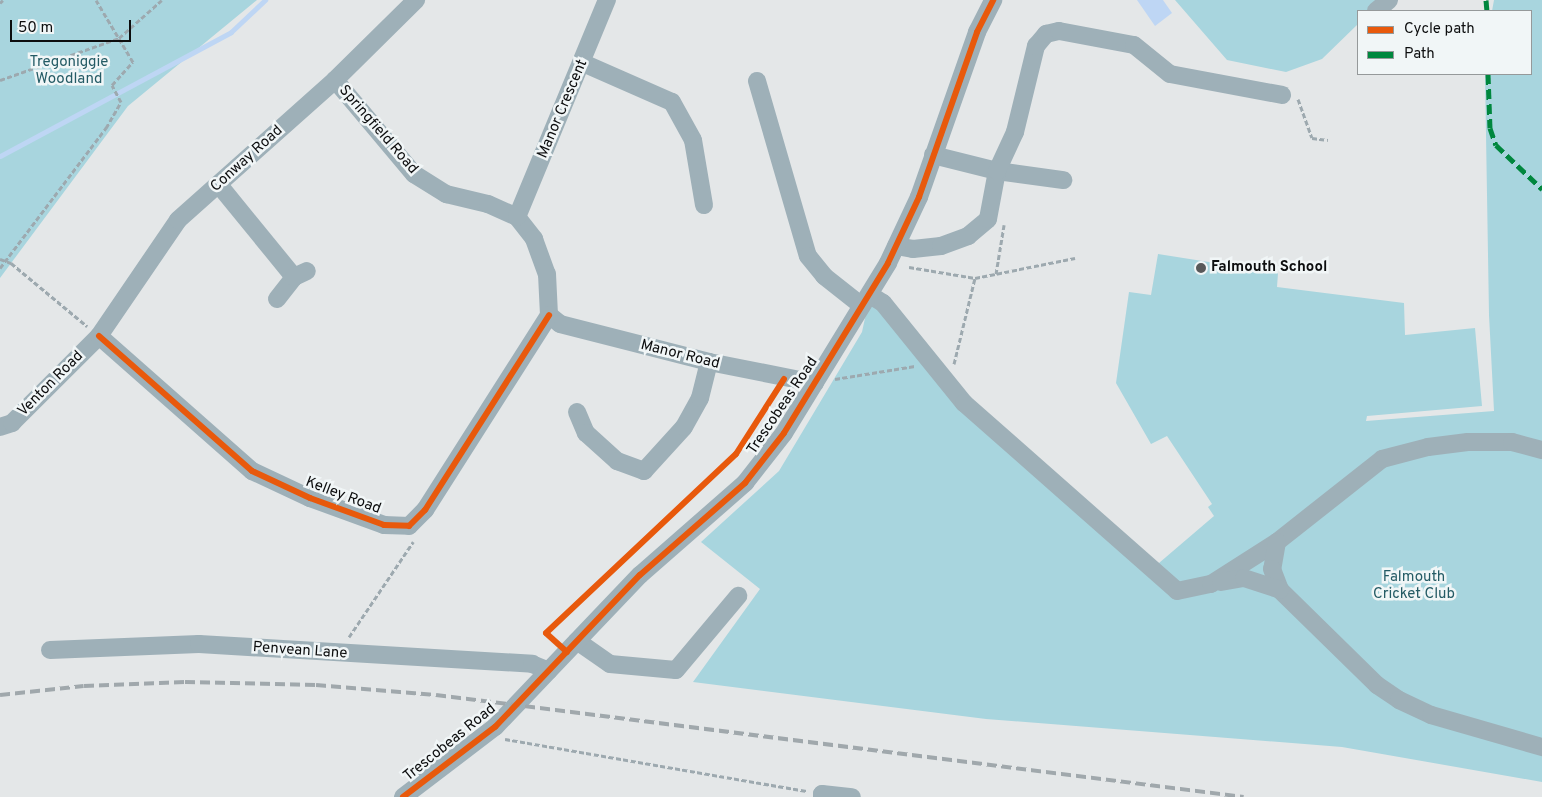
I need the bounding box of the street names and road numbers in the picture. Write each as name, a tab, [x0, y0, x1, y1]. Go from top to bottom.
street label: Manor Crescent	[534, 57, 592, 161]
street label: Springfield Road	[335, 82, 421, 178]
street label: Conway Road	[207, 122, 287, 196]
street label: Manor Road	[639, 337, 721, 373]
street label: Venton Road	[14, 347, 88, 421]
street label: Trescobeas Road	[744, 354, 822, 458]
street label: Kelley Road	[303, 473, 383, 519]
street label: Penvean Lane	[252, 639, 348, 663]
street label: Trescobeas Road	[400, 700, 500, 786]

